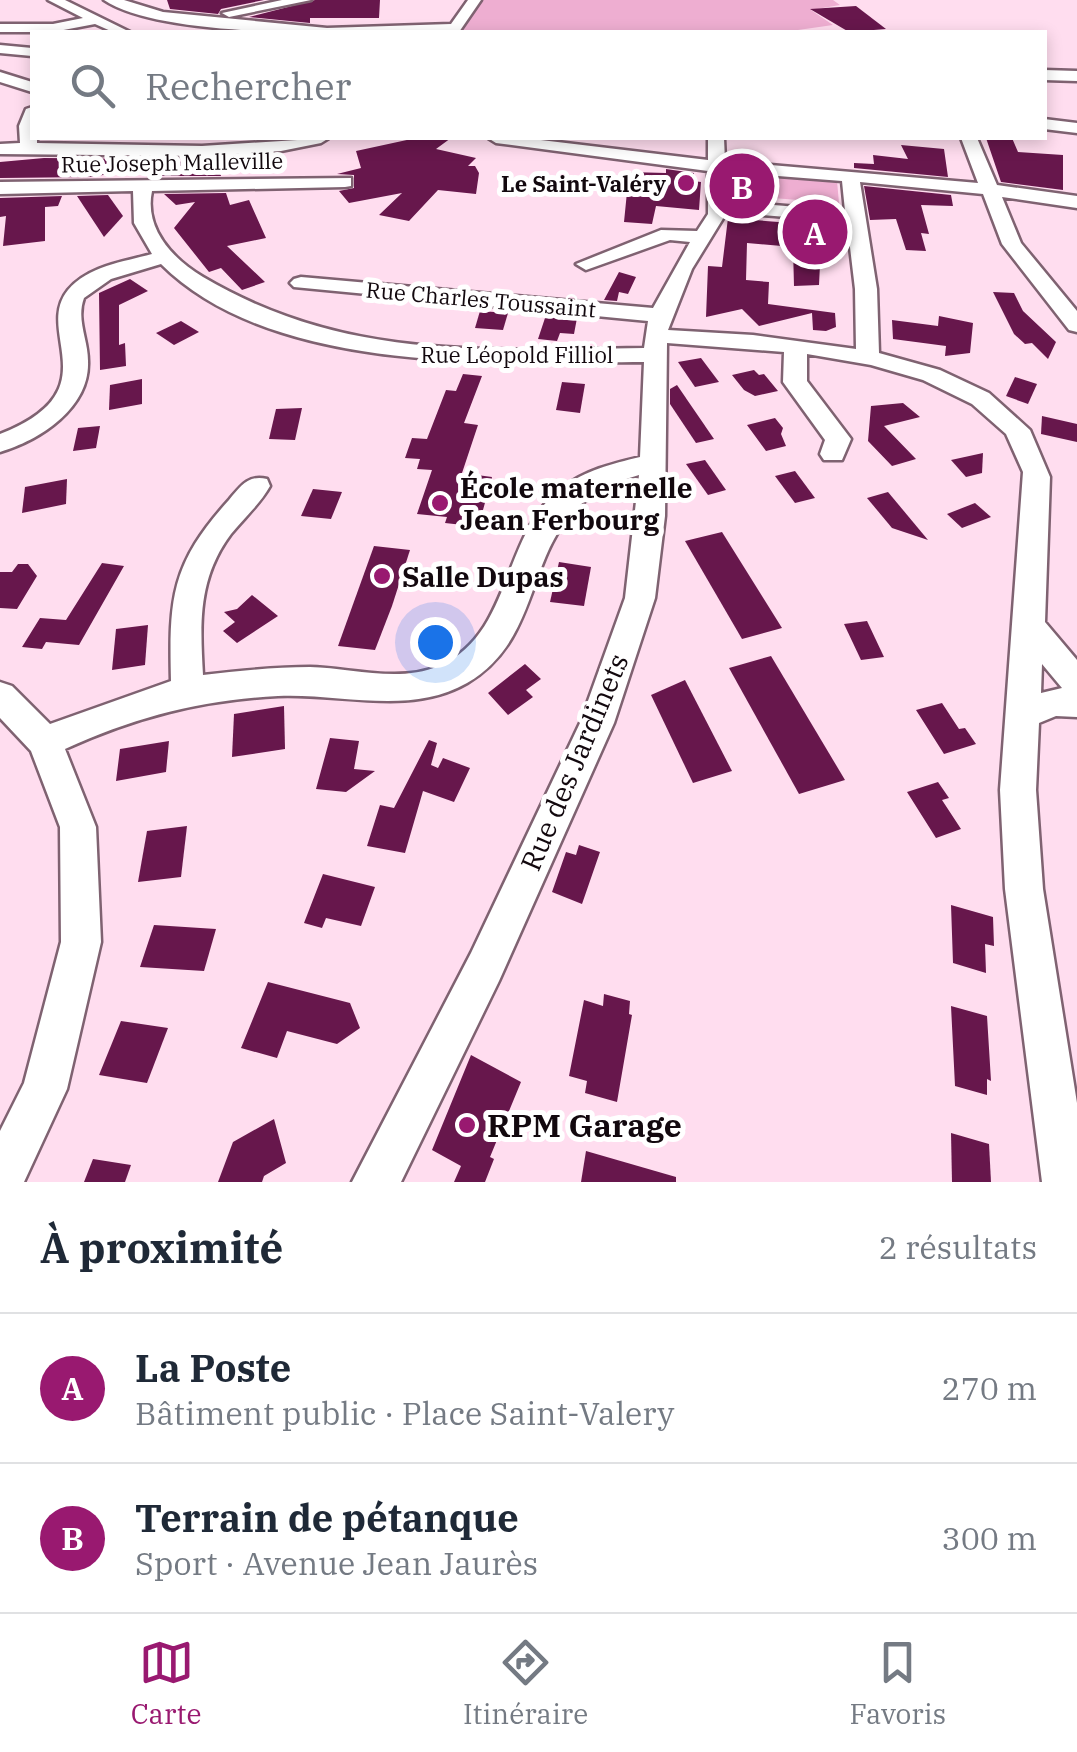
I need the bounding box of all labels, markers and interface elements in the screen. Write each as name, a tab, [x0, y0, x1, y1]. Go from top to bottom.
search box	[30, 30, 1047, 140]
icon: search	[65, 58, 120, 113]
text: Rechercher	[145, 61, 351, 110]
street label: Rue Joseph Malleville	[61, 146, 283, 178]
pin: B	[710, 148, 774, 224]
place label: Le Saint-Valéry	[501, 169, 666, 198]
marker: Le Saint-Valéry	[675, 172, 697, 194]
pin: A	[782, 194, 848, 270]
street label: Rue Charles Toussaint	[365, 275, 597, 324]
street label: Rue Léopold Filliol	[421, 340, 613, 369]
place label: École maternelle Jean Ferbourg	[460, 469, 693, 538]
marker: École maternelle Jean Ferbourg	[429, 492, 451, 514]
place label: Salle Dupas	[402, 558, 564, 595]
marker: Salle Dupas	[371, 565, 393, 587]
your location	[410, 617, 461, 668]
street label: Rue des Jardinets	[512, 648, 636, 876]
place label: RPM Garage	[487, 1104, 682, 1146]
marker: RPM Garage	[456, 1114, 478, 1136]
text: À proximité	[40, 1220, 283, 1275]
text: 2 résultats	[879, 1226, 1037, 1268]
text: La Poste	[135, 1343, 291, 1392]
text: A	[61, 1367, 84, 1409]
text: 270 m	[941, 1367, 1037, 1409]
text: Bâtiment public · Place Saint-Valery	[135, 1392, 674, 1434]
text: Terrain de pétanque	[135, 1493, 519, 1542]
text: B	[61, 1517, 84, 1559]
text: 300 m	[941, 1517, 1037, 1559]
text: Sport · Avenue Jean Jaurès	[135, 1542, 538, 1584]
tab: Carte	[131, 1635, 201, 1732]
tab: Itinéraire	[463, 1635, 588, 1732]
tab: Favoris	[850, 1635, 946, 1732]

